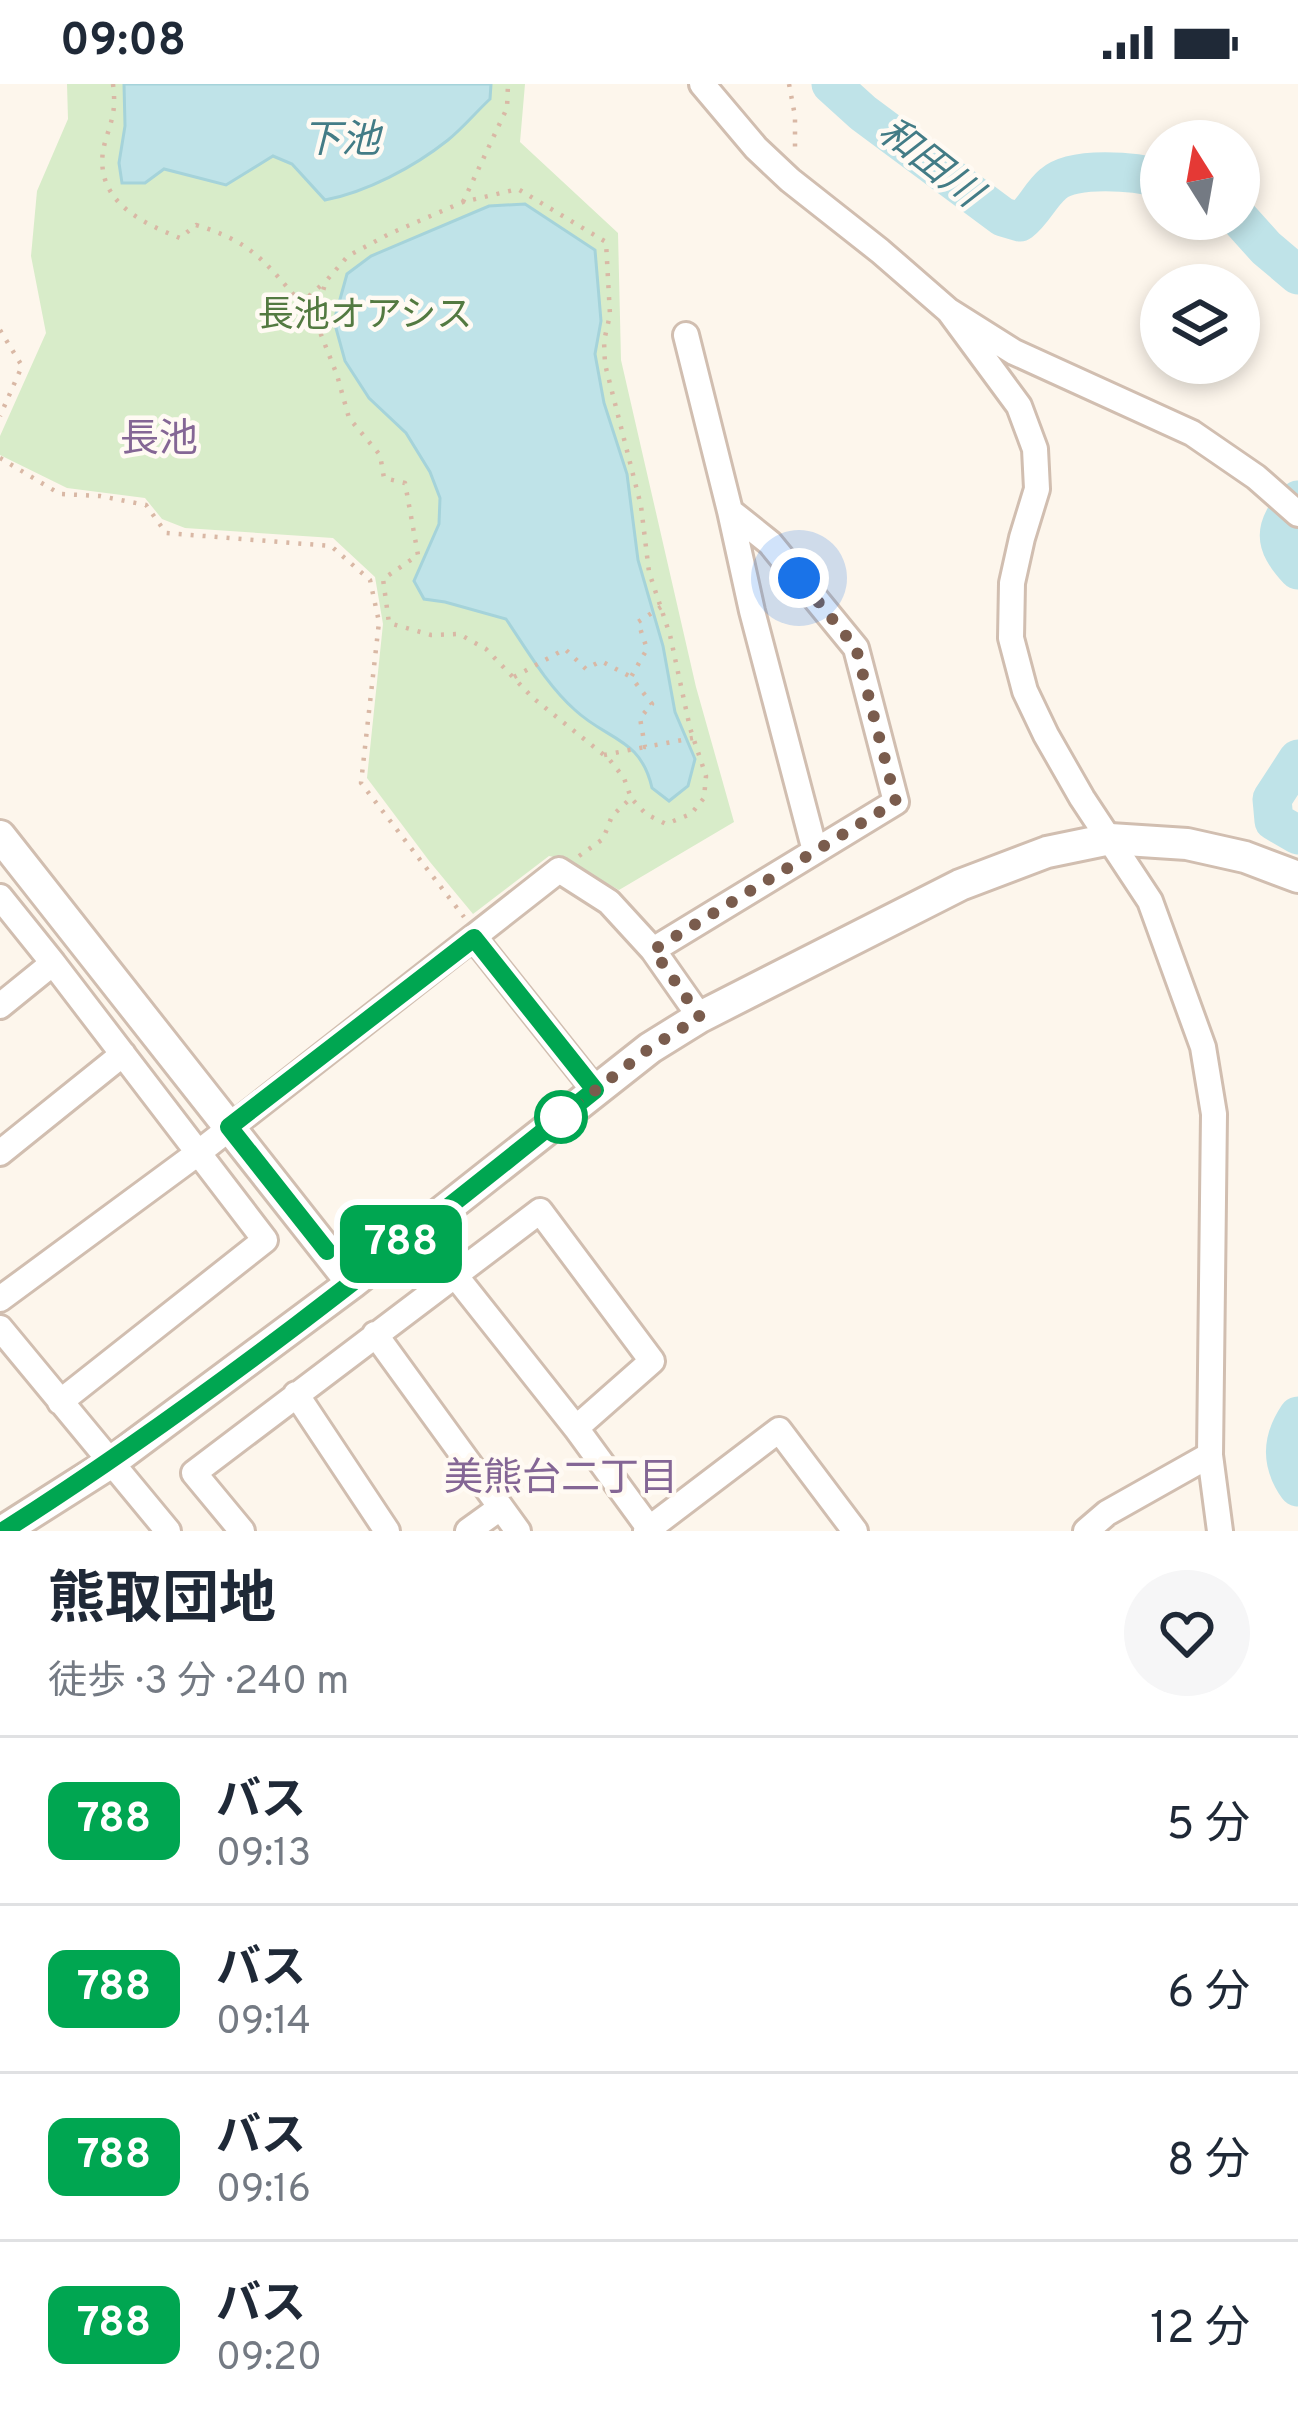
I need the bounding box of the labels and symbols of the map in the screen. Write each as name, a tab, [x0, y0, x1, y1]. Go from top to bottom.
water label: 和田川	[867, 109, 993, 222]
water label: 下池	[302, 118, 384, 167]
north arrow	[1140, 120, 1260, 240]
park label: 長池オアシス	[258, 294, 472, 340]
district label: 長池	[120, 417, 198, 466]
your location	[769, 548, 829, 608]
unlabelled marker	[536, 1092, 586, 1142]
line badge: 788	[332, 1205, 470, 1283]
district label: 美熊台二丁目	[444, 1456, 678, 1505]

